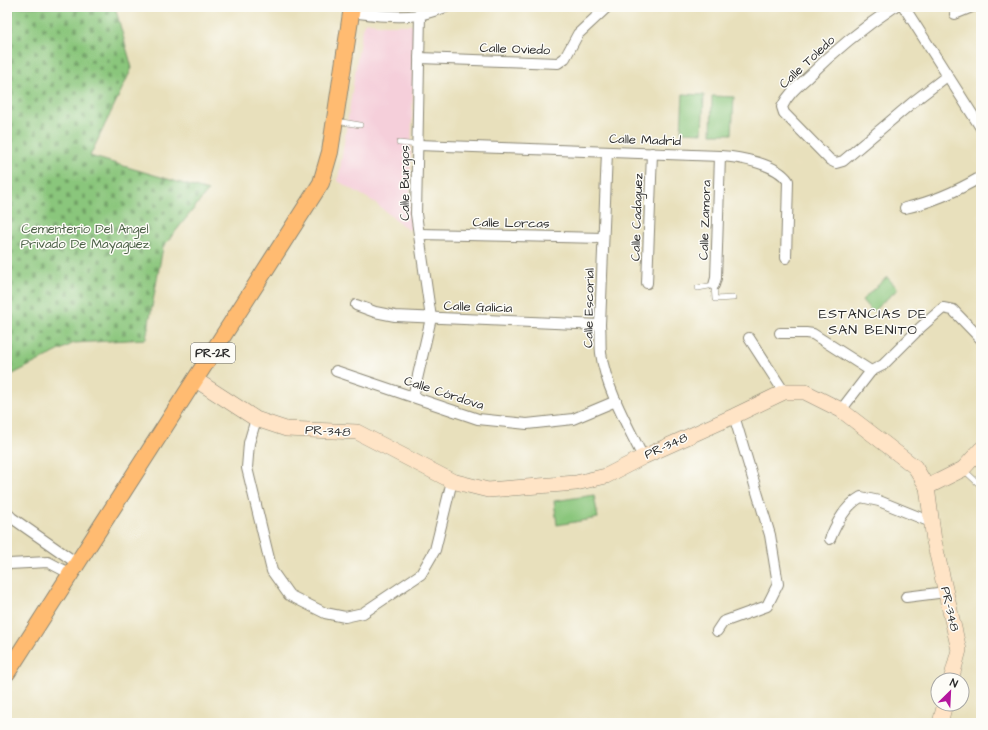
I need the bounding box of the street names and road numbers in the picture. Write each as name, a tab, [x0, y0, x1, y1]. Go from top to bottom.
street label: Calle Toledo	[775, 31, 839, 93]
street label: Calle Oviedo	[479, 39, 551, 59]
street label: Calle Madrid	[609, 130, 682, 150]
street label: Calle Burgos	[396, 145, 415, 221]
street label: Calle Cadaguez	[626, 172, 649, 261]
street label: Calle Zamora	[695, 179, 715, 260]
street label: Calle Lorcas	[472, 213, 550, 233]
street label: Calle Escorial	[579, 268, 599, 348]
street label: Calle Galicia	[443, 297, 513, 317]
road number: PR-2R	[191, 343, 235, 363]
street label: Calle Córdova	[402, 372, 487, 415]
street label: PR-348	[305, 421, 352, 441]
street label: PR-348	[642, 428, 691, 463]
street label: PR-348	[936, 585, 964, 634]

